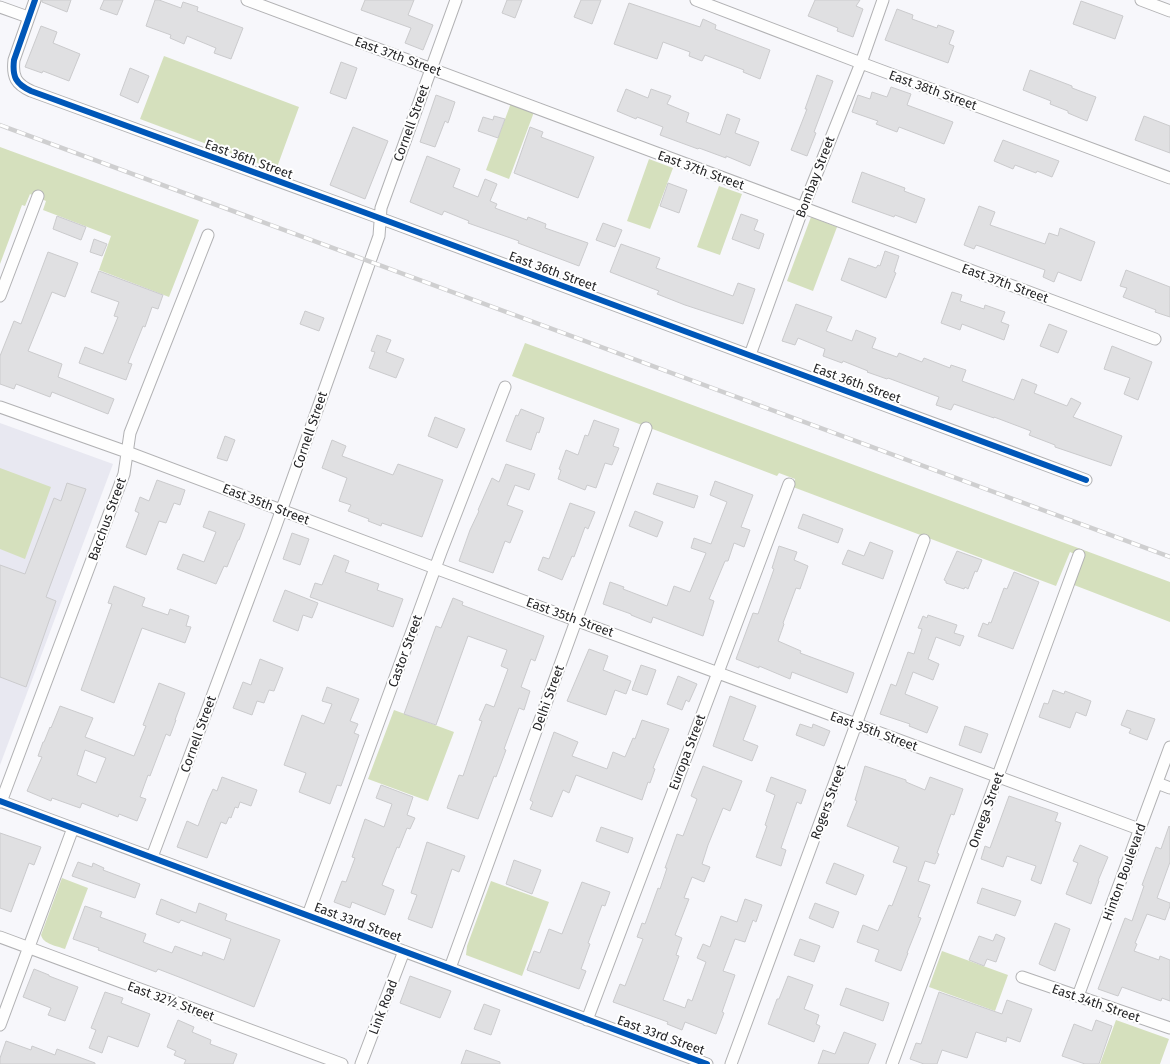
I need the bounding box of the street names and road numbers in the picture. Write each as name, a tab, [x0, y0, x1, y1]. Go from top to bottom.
street label: East 37th Street	[353, 33, 444, 79]
street label: East 38th Street	[887, 67, 979, 113]
street label: Cornell Street	[390, 82, 432, 163]
street label: Bombay Street	[793, 134, 838, 220]
street label: East 36th Street	[203, 136, 295, 182]
street label: East 37th Street	[656, 147, 747, 193]
street label: East 36th Street	[507, 248, 599, 294]
street label: East 37th Street	[960, 260, 1051, 306]
street label: East 36th Street	[811, 360, 903, 406]
street label: Cornell Street	[290, 389, 330, 471]
street label: Bacchus Street	[85, 475, 129, 563]
street label: East 35th Street	[220, 481, 312, 528]
street label: East 35th Street	[524, 594, 616, 640]
street label: Castor Street	[385, 612, 425, 689]
street label: Delhi Street	[529, 663, 567, 733]
street label: Cornell Street	[177, 693, 219, 774]
street label: East 35th Street	[828, 708, 920, 754]
street label: Europa Street	[666, 712, 708, 792]
street label: Rogers Street	[808, 762, 849, 841]
street label: Omega Street	[965, 770, 1007, 850]
street label: Hinton Boulevard	[1099, 821, 1149, 923]
street label: East 33rd Street	[312, 899, 404, 945]
street label: Link Road	[366, 977, 400, 1037]
street label: East 32½ Street	[125, 978, 217, 1024]
street label: East 34th Street	[1050, 981, 1142, 1025]
street label: East 33rd Street	[615, 1012, 707, 1058]

